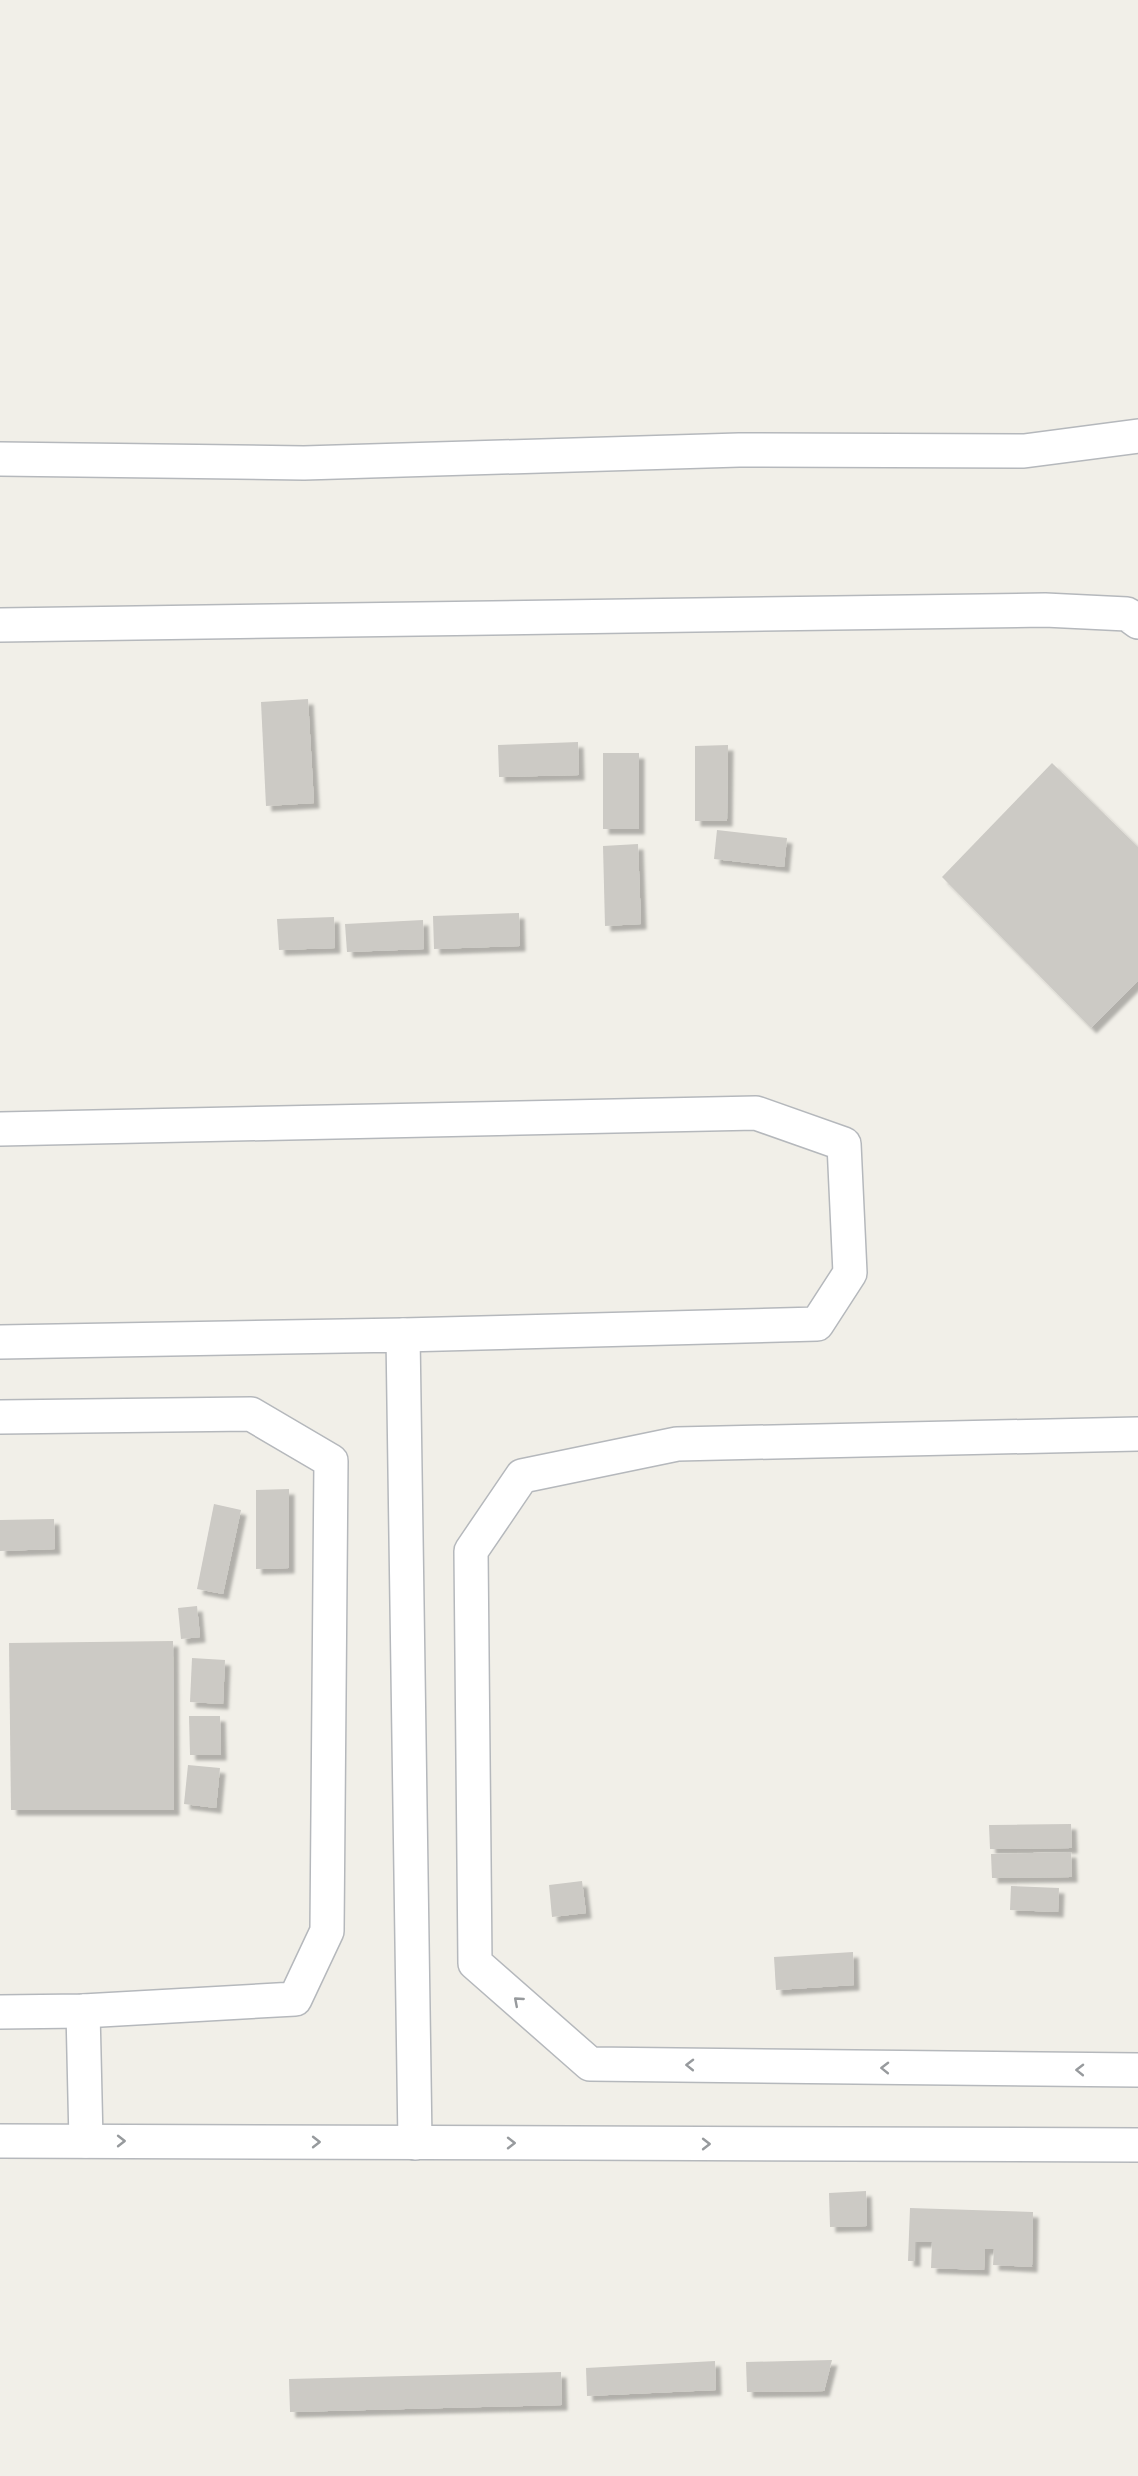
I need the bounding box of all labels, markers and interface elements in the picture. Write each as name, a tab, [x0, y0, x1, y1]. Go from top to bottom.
one-way arrow	[514, 1997, 525, 2008]
one-way arrow	[685, 2059, 694, 2071]
one-way arrow	[880, 2061, 889, 2074]
one-way arrow	[1075, 2064, 1084, 2076]
one-way arrow	[117, 2135, 126, 2147]
one-way arrow	[312, 2136, 321, 2148]
one-way arrow	[507, 2137, 516, 2149]
one-way arrow	[702, 2137, 711, 2150]

